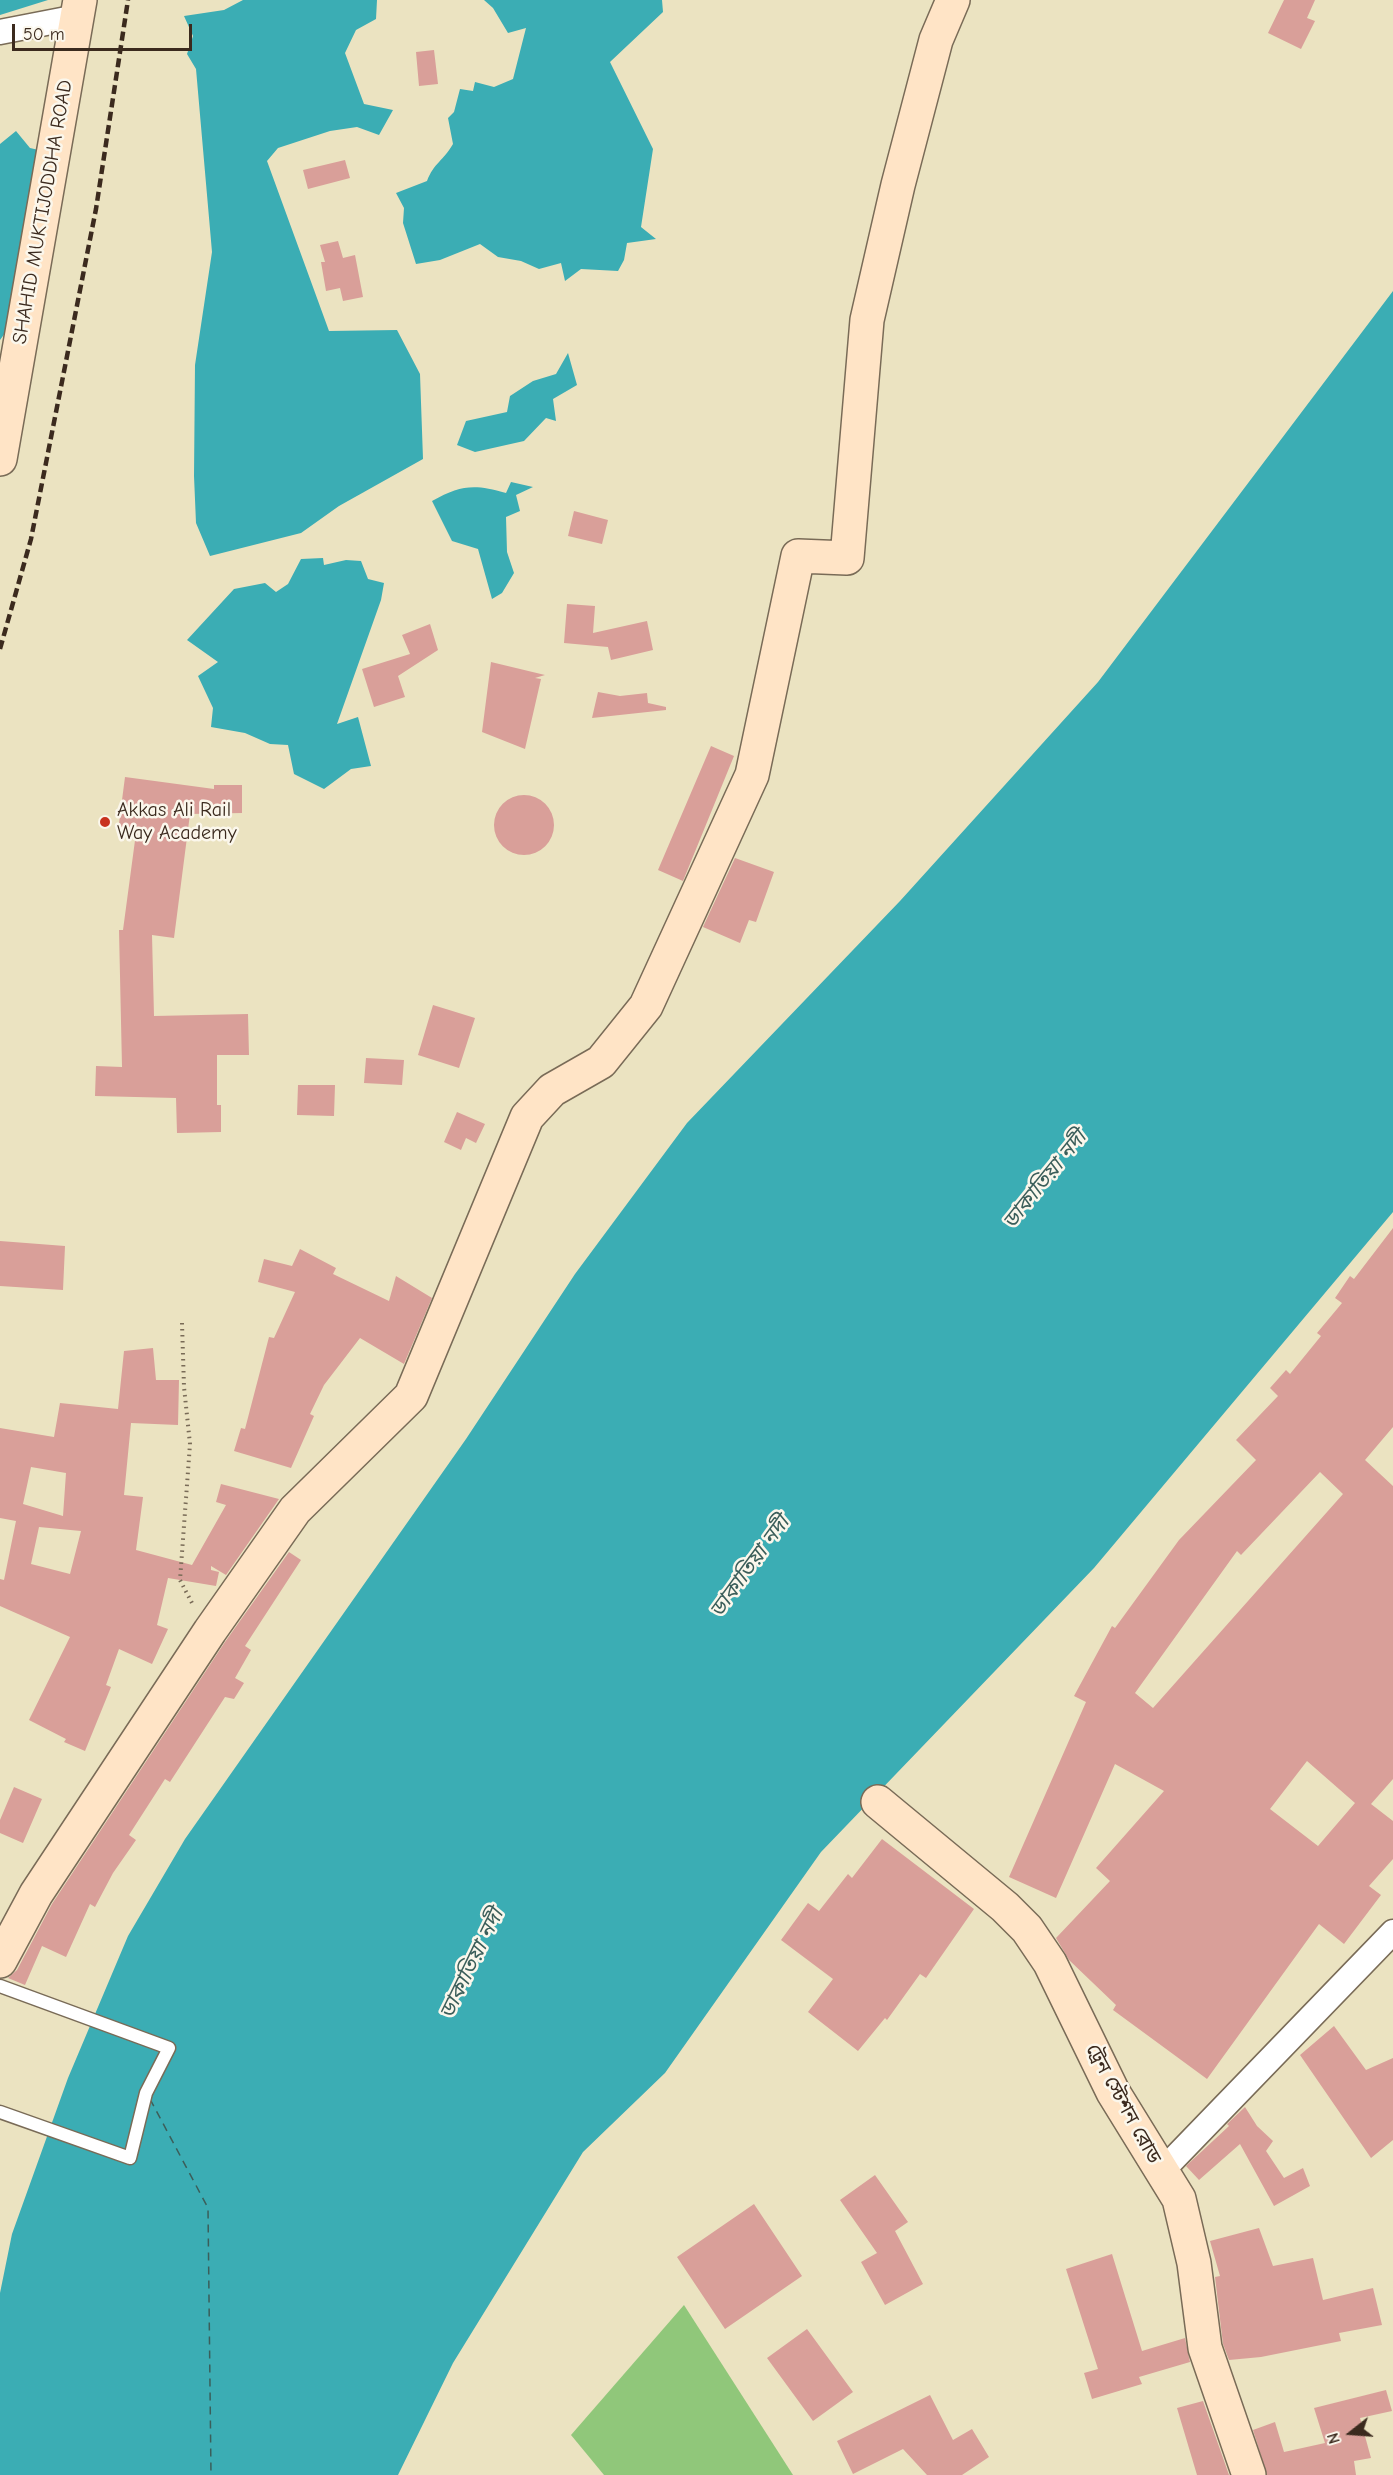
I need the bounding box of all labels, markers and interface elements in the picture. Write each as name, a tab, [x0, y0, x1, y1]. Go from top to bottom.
scale bar	[15, 12, 195, 50]
text: 50 m	[23, 24, 65, 45]
street label: SHAHID MUKTIJODDHA ROAD	[8, 78, 78, 346]
place label: Akkas Ali Rail Way Academy	[117, 798, 237, 845]
marker: Akkas Ali Rail Way Academy	[98, 815, 112, 829]
water label: ডাকাতিয়া নদী	[998, 1126, 1092, 1234]
water label: ডাকাতিয়া নদী	[705, 1511, 795, 1623]
water label: ডাকাতিয়া নদী	[435, 1905, 509, 2023]
street label: ট্রেন স্টেশন রোড	[1080, 2040, 1166, 2168]
north arrow	[1321, 2403, 1381, 2463]
text: N	[1324, 2431, 1344, 2446]

